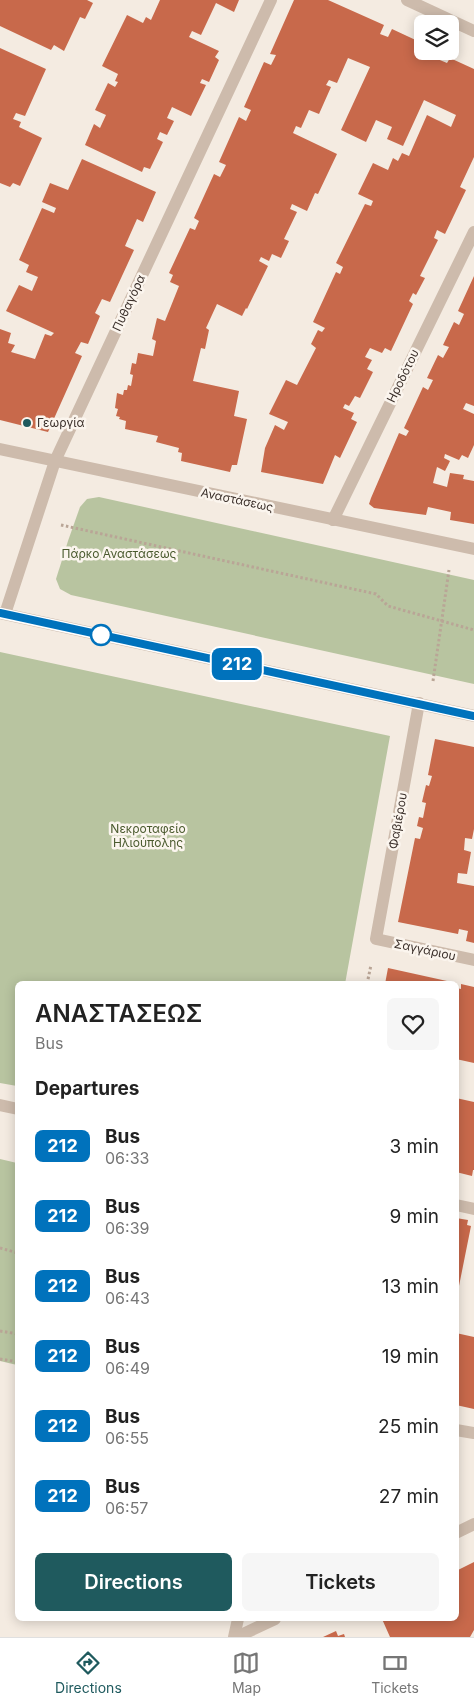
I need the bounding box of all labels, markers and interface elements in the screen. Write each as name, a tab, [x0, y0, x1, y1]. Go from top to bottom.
map controls	[414, 15, 459, 60]
button: layers	[414, 15, 459, 60]
street label: Πυθαγόρα	[109, 272, 148, 333]
street label: Ηροδότου	[383, 347, 422, 405]
place label: Γεωργία	[37, 415, 85, 430]
marker: Γεωργία	[21, 417, 33, 429]
street label: Αναστάσεως	[199, 485, 275, 515]
park label: Πάρκο Αναστάσεως	[62, 546, 177, 561]
unlabelled marker	[90, 624, 112, 646]
line badge: 212	[208, 648, 266, 680]
text: 212	[222, 653, 252, 674]
street label: Φαβιέρου	[385, 792, 410, 850]
park label: Νεκροταφείο Ηλιούπολης	[110, 821, 186, 850]
street label: Σαγγάριου	[393, 936, 457, 963]
button: heart	[387, 998, 439, 1050]
text: ΑΝΑΣΤΑΣΕΩΣ	[35, 999, 202, 1028]
text: Bus	[35, 1033, 63, 1053]
text: Departures	[35, 1077, 139, 1100]
text: Bus	[105, 1125, 140, 1148]
text: 212	[47, 1135, 78, 1156]
text: 3 min	[389, 1135, 439, 1158]
text: 06:33	[105, 1148, 149, 1168]
text: Bus	[105, 1195, 140, 1218]
text: 212	[47, 1205, 78, 1226]
text: 9 min	[389, 1205, 439, 1228]
text: 06:39	[105, 1218, 149, 1238]
text: Bus	[105, 1265, 140, 1288]
text: 212	[47, 1275, 78, 1296]
text: 13 min	[382, 1275, 439, 1298]
text: 06:43	[105, 1288, 150, 1308]
text: Bus	[105, 1335, 140, 1358]
text: 212	[47, 1345, 78, 1366]
text: 19 min	[382, 1345, 439, 1368]
text: 06:49	[105, 1358, 150, 1378]
text: Bus	[105, 1405, 140, 1428]
text: 212	[47, 1415, 78, 1436]
text: 25 min	[378, 1415, 439, 1438]
text: 06:55	[105, 1428, 149, 1448]
text: Bus	[105, 1475, 140, 1498]
text: 212	[47, 1485, 78, 1506]
text: 27 min	[379, 1485, 439, 1508]
text: 06:57	[105, 1498, 148, 1518]
button: Directions	[35, 1553, 232, 1611]
button: Tickets	[242, 1553, 439, 1611]
tab: Directions	[55, 1649, 122, 1696]
tab: Map	[232, 1649, 261, 1696]
tab: Tickets	[371, 1649, 419, 1696]

